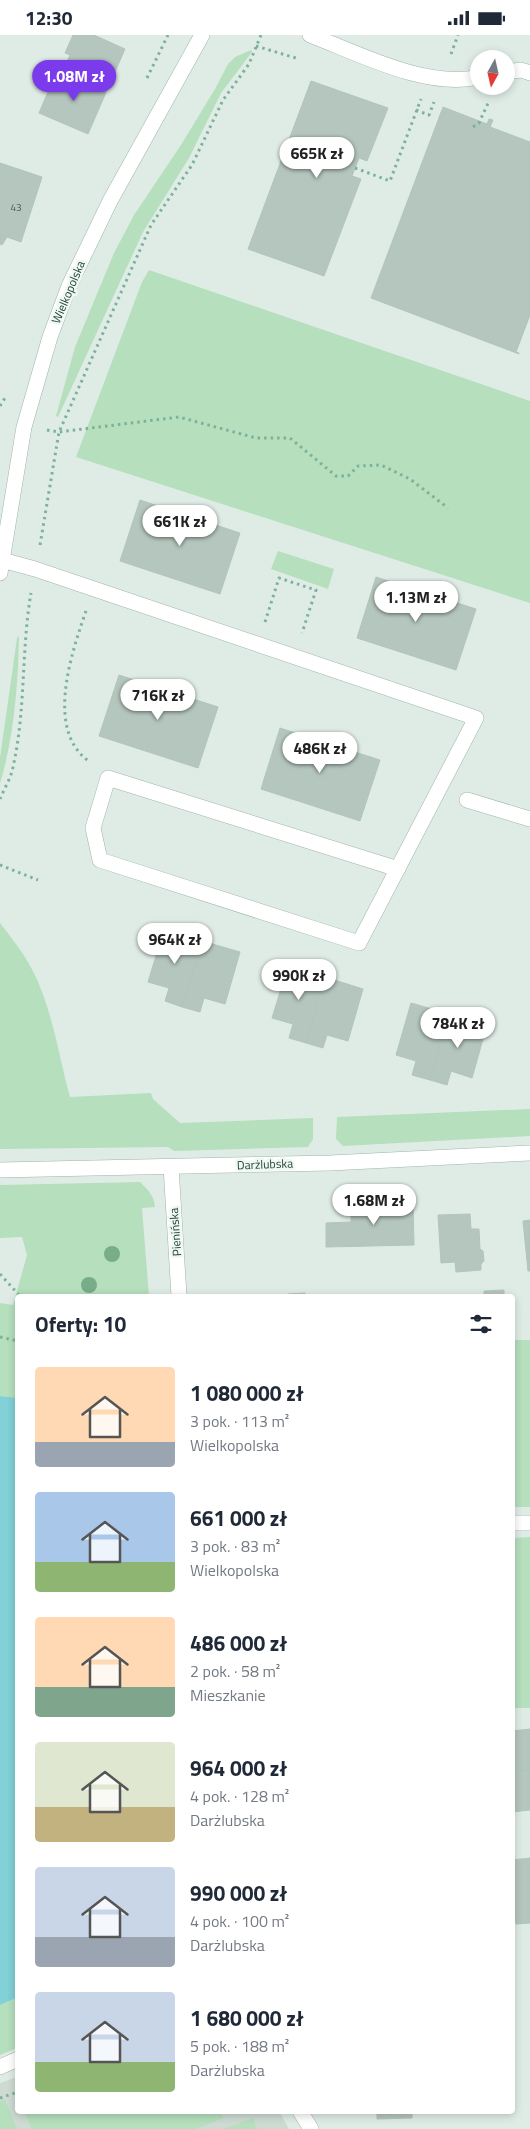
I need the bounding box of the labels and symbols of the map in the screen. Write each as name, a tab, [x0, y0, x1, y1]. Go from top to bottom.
north arrow	[470, 50, 515, 95]
pin: 1.08M zł	[22, 59, 126, 102]
pin: 665K zł	[271, 137, 363, 179]
house number: 43	[10, 200, 22, 215]
street label: Wielkopolska	[46, 258, 90, 326]
pin: 661K zł	[134, 505, 226, 547]
pin: 1.13M zł	[364, 581, 468, 623]
pin: 716K zł	[112, 679, 204, 721]
pin: 486K zł	[274, 731, 366, 774]
pin: 964K zł	[129, 923, 221, 965]
pin: 990K zł	[253, 959, 345, 1001]
pin: 784K zł	[412, 1007, 504, 1049]
street label: Darżlubska	[237, 1154, 293, 1174]
pin: 1.68M zł	[322, 1183, 426, 1226]
street label: Pienińska	[164, 1207, 186, 1257]

